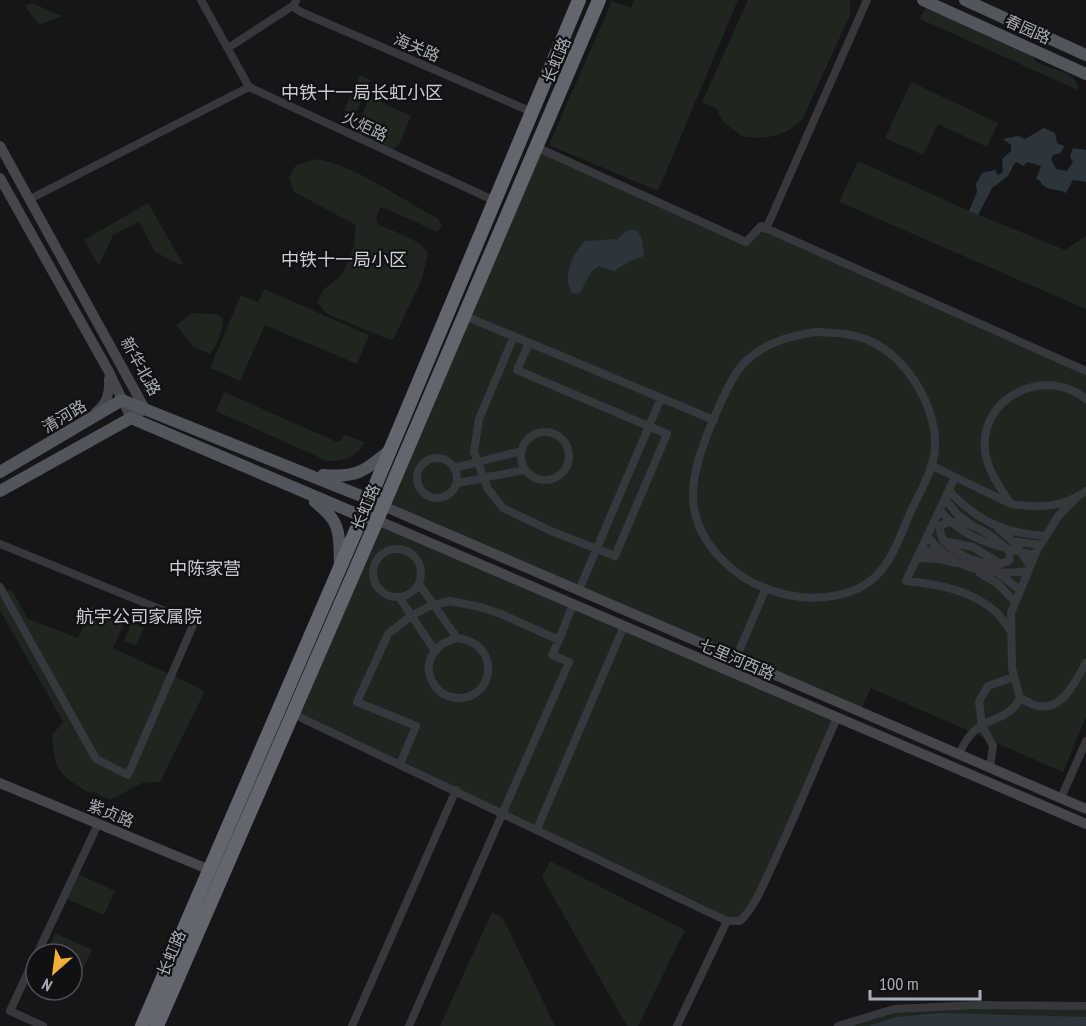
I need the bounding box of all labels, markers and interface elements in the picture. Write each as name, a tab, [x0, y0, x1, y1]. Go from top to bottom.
street label: 春园路	[1002, 10, 1054, 48]
street label: 海关路	[391, 28, 443, 66]
street label: 长虹路	[537, 34, 575, 86]
district label: 中铁十一局长虹小区	[281, 81, 443, 104]
street label: 火炬路	[339, 107, 391, 145]
district label: 中铁十一局小区	[281, 248, 407, 271]
street label: 新华北路	[117, 333, 165, 399]
street label: 清河路	[38, 395, 90, 437]
street label: 长虹路	[346, 481, 384, 533]
district label: 中陈家营	[169, 557, 241, 580]
district label: 航宇公司家属院	[76, 605, 202, 628]
street label: 七里河西路	[696, 634, 778, 684]
street label: 紫贞路	[85, 795, 137, 831]
street label: 长虹路	[152, 927, 190, 979]
north arrow	[24, 942, 84, 1002]
scale bar	[870, 963, 980, 1001]
text: 100 m	[879, 972, 919, 995]
text: N	[38, 974, 55, 996]

